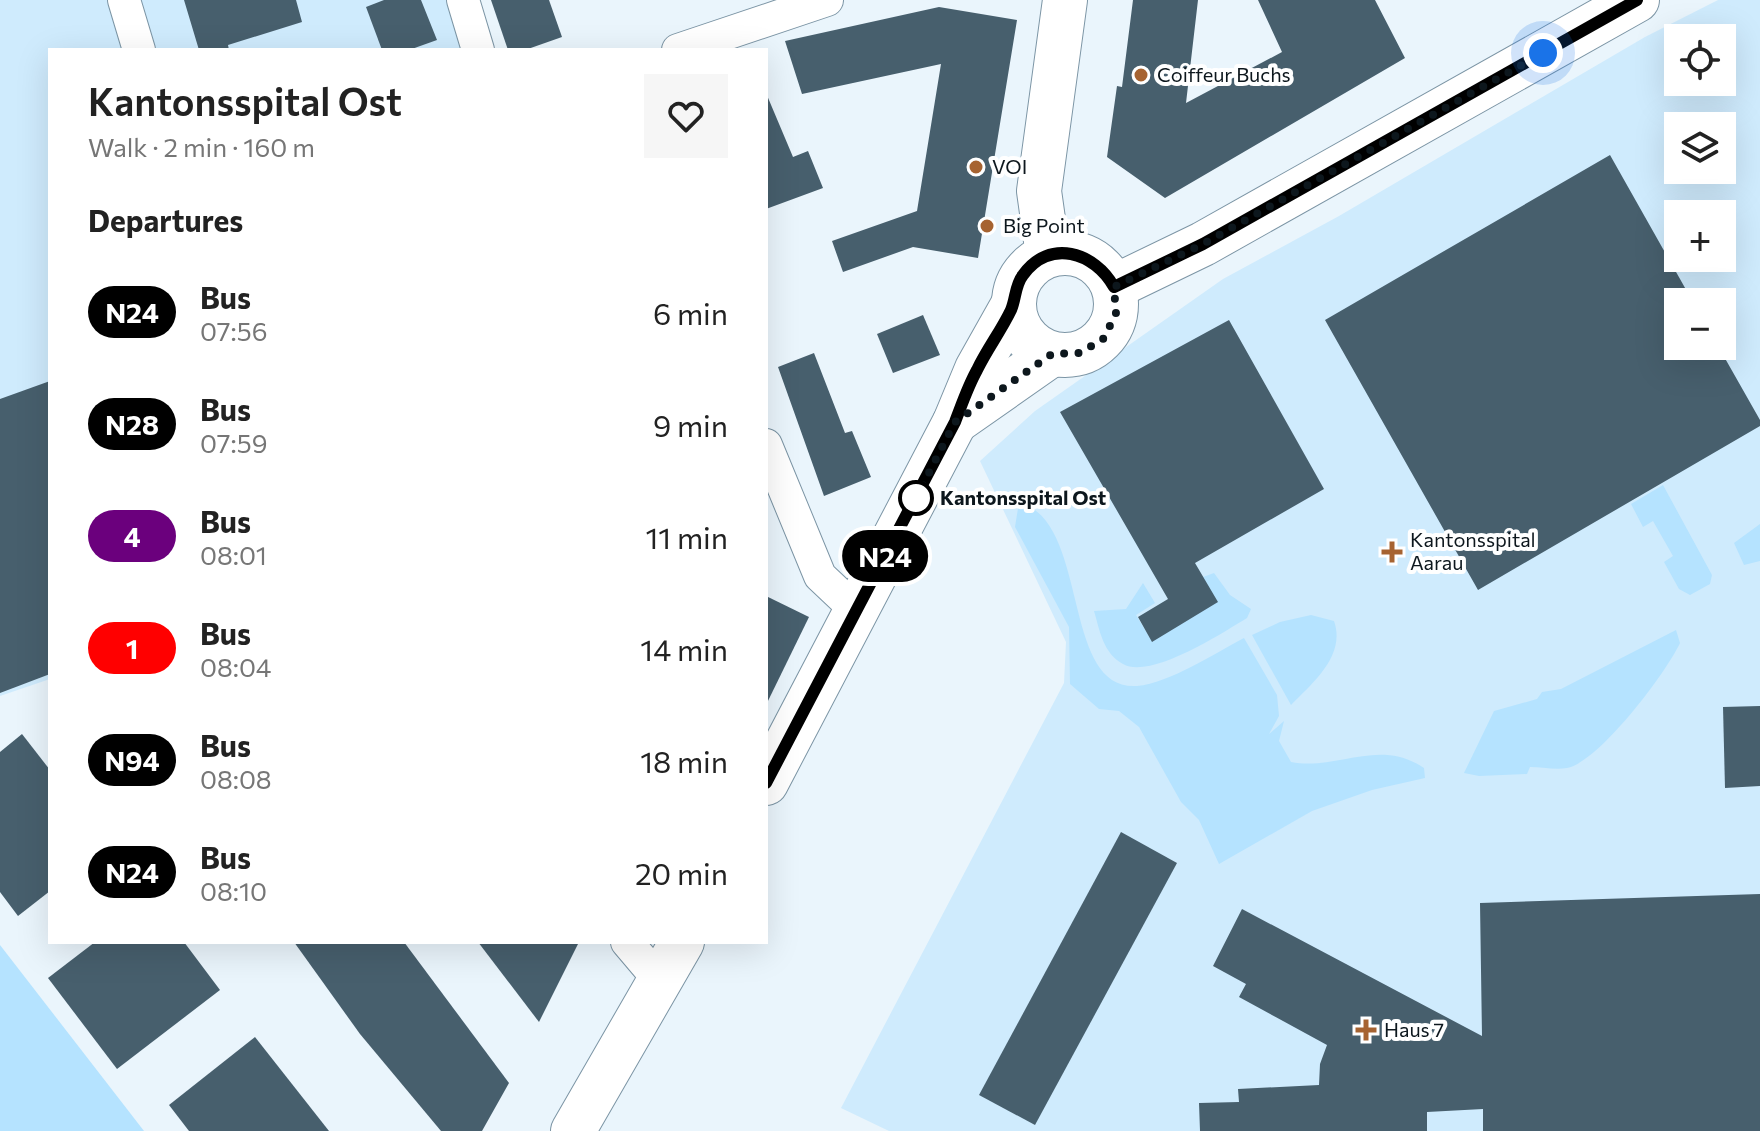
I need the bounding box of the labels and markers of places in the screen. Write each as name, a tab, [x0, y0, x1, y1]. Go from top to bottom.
place label: Coiffeur Buchs	[1157, 62, 1291, 86]
marker: Coiffeur Buchs	[1132, 66, 1150, 84]
place label: VOI	[992, 154, 1027, 178]
marker: VOI	[967, 158, 985, 176]
place label: Big Point	[1003, 213, 1085, 237]
marker: Big Point	[978, 217, 996, 235]
marker: Kantonsspital Ost	[899, 481, 933, 515]
place label: Kantonsspital Ost	[940, 485, 1106, 509]
place label: Kantonsspital Aarau	[1410, 527, 1536, 574]
marker: Kantonsspital Aarau	[1381, 541, 1403, 563]
place label: Haus 7	[1384, 1017, 1444, 1041]
marker: Haus 7	[1355, 1019, 1377, 1041]

